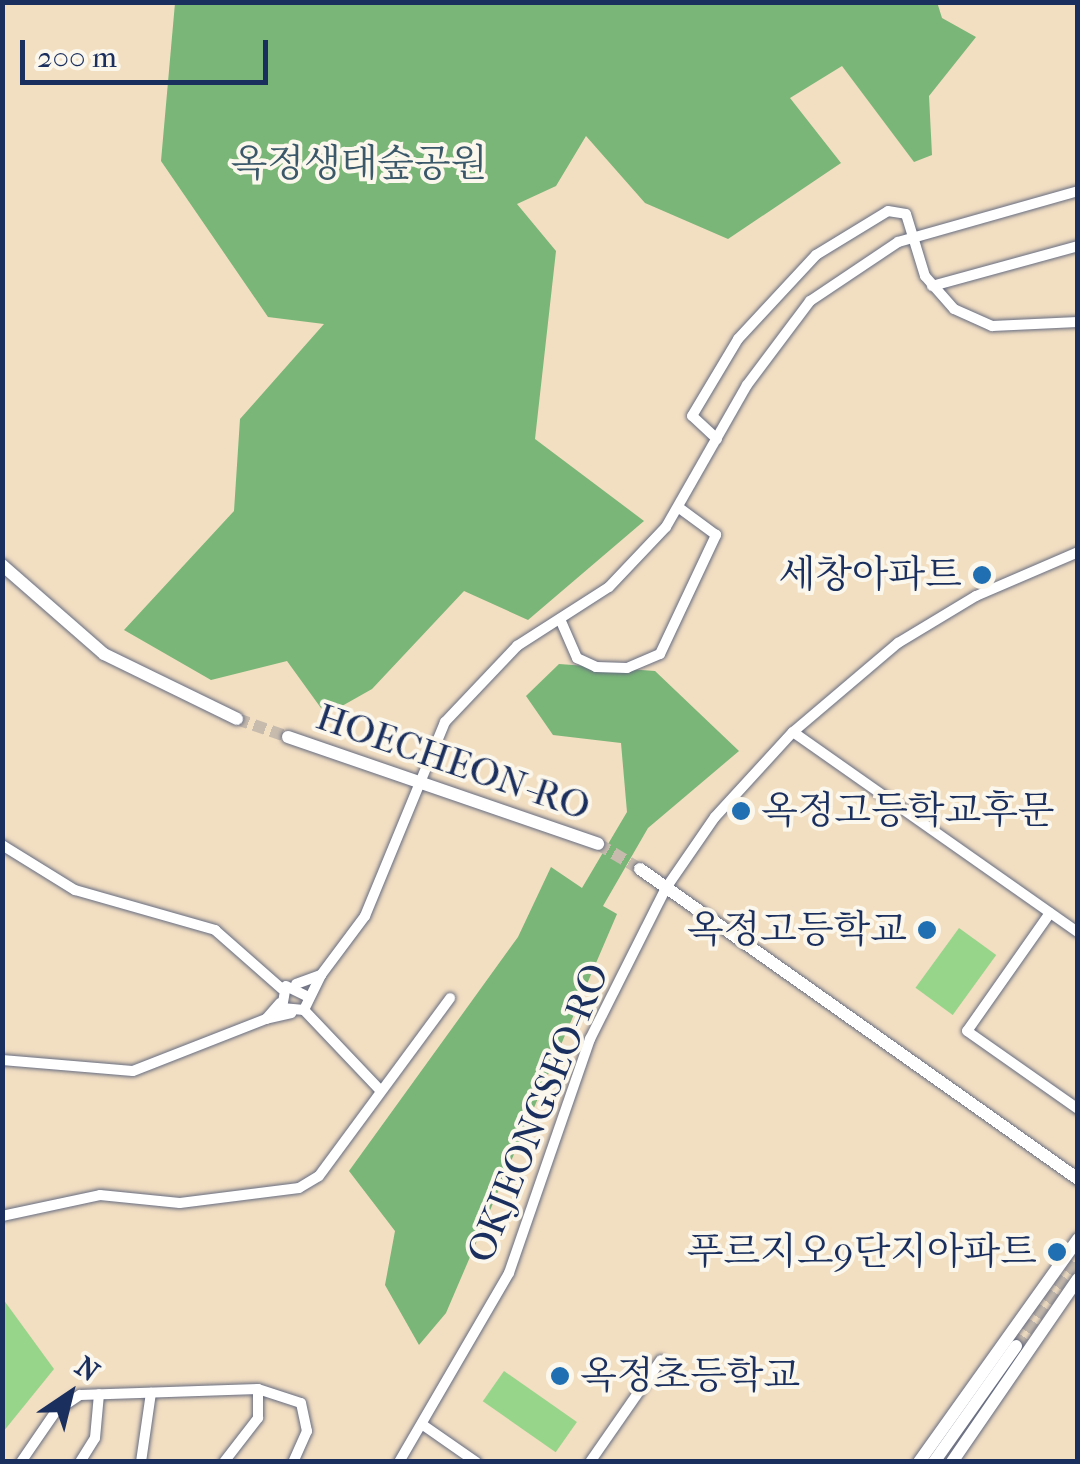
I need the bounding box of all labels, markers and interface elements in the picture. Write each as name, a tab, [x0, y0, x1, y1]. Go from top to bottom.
scale bar	[25, 20, 272, 82]
text: 200 m	[37, 40, 117, 75]
park label: 옥정생태숲공원	[231, 141, 487, 187]
place label: 세창아파트	[778, 552, 962, 598]
marker: 세창아파트	[971, 564, 993, 586]
street label: HOECHEON-RO	[310, 694, 596, 830]
place label: 옥정고등학교후문	[761, 788, 1055, 834]
marker: 옥정고등학교후문	[730, 800, 752, 822]
place label: 옥정고등학교	[687, 907, 907, 953]
marker: 옥정고등학교	[916, 919, 938, 941]
street label: OKJEONGSEO-RO	[457, 957, 619, 1269]
place label: 푸르지오9단지아파트	[687, 1229, 1037, 1275]
marker: 푸르지오9단지아파트	[1046, 1241, 1068, 1263]
north arrow	[20, 1344, 120, 1444]
text: N	[69, 1349, 106, 1389]
place label: 옥정초등학교	[580, 1353, 800, 1399]
marker: 옥정초등학교	[549, 1365, 571, 1387]

